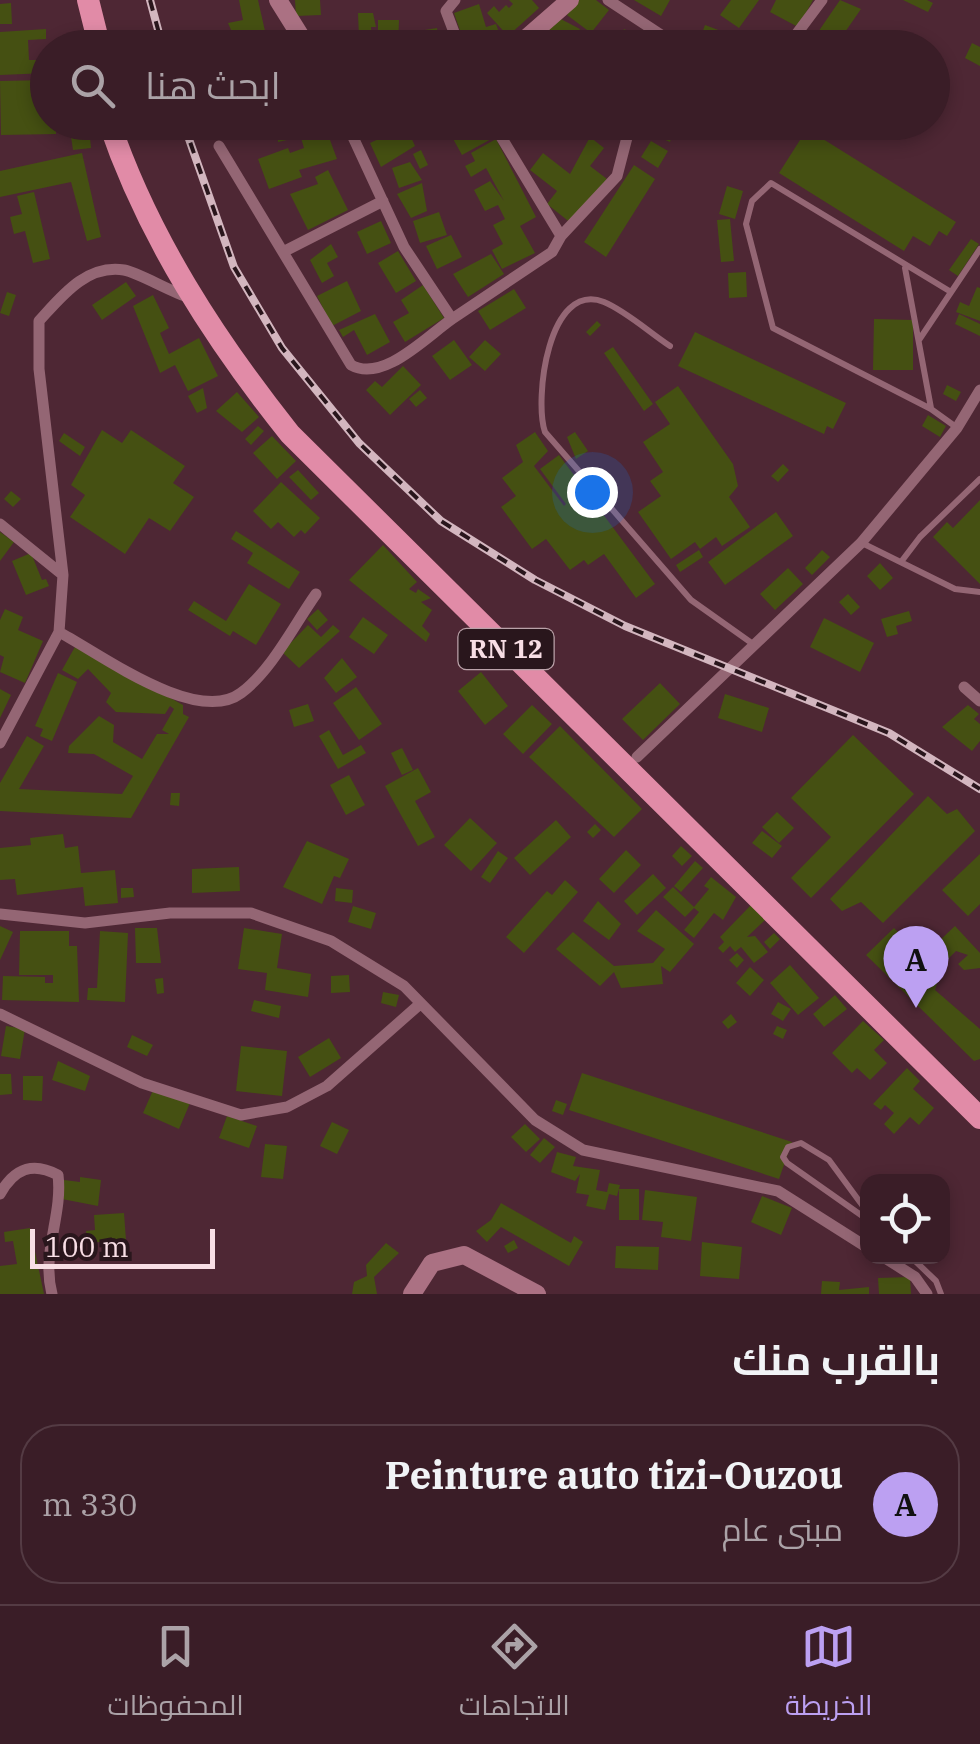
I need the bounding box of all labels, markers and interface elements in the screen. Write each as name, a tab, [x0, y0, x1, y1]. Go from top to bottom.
search box	[30, 30, 950, 140]
icon: search	[65, 58, 120, 113]
text: ابحث هنا	[145, 60, 281, 109]
your location	[567, 467, 618, 518]
road number: RN 12	[458, 629, 554, 669]
pin: A	[884, 926, 948, 1008]
map controls	[860, 1174, 950, 1264]
button: locate	[860, 1174, 950, 1264]
scale bar	[30, 1224, 215, 1268]
text: 100 m	[45, 1228, 129, 1265]
text: بالقرب منك	[732, 1332, 940, 1387]
text: Peinture auto tizi-Ouzou	[385, 1450, 843, 1499]
text: 330 m	[42, 1483, 138, 1525]
text: A	[894, 1483, 917, 1525]
text: مبنى عام	[722, 1508, 843, 1550]
tab: المحفوظات	[108, 1619, 244, 1731]
tab: الاتجاهات	[459, 1619, 570, 1731]
tab: الخريطة	[785, 1619, 872, 1731]

